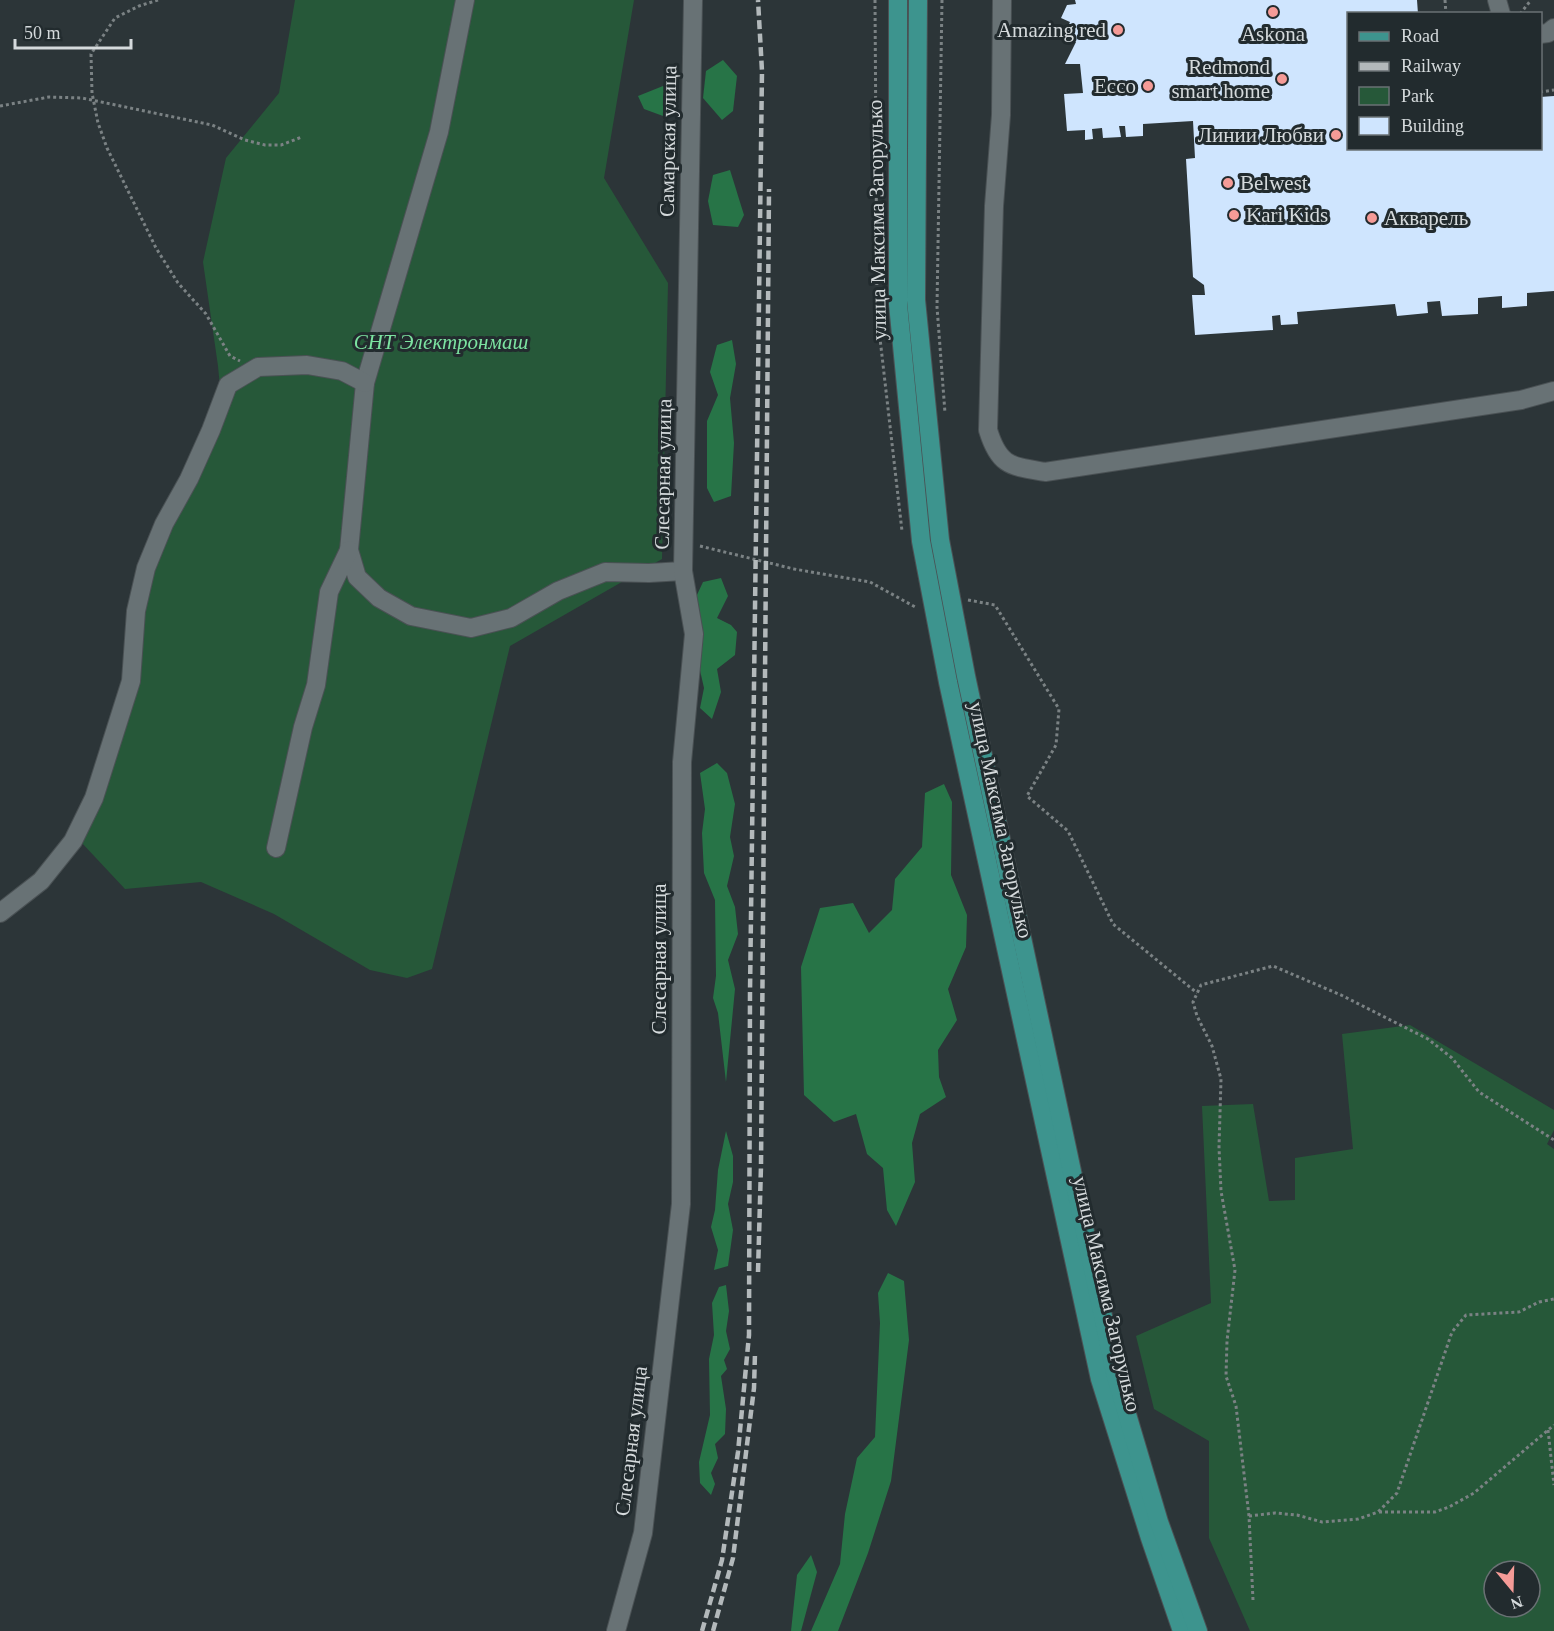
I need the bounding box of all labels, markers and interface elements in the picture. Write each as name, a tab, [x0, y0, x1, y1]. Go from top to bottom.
marker: Askona	[1266, 5, 1280, 19]
scale bar	[15, 12, 130, 50]
legend	[1347, 12, 1542, 150]
place label: Amazing red	[997, 18, 1106, 42]
place label: Askona	[1241, 22, 1306, 46]
text: 50 m	[24, 23, 61, 43]
marker: Amazing red	[1111, 23, 1125, 37]
text: Road	[1401, 26, 1439, 46]
place label: Redmond smart home	[1171, 55, 1270, 103]
text: Railway	[1401, 56, 1461, 76]
street label: Самарская улица	[655, 64, 681, 217]
marker: Redmond smart home	[1275, 72, 1289, 86]
place label: Ecco	[1094, 74, 1136, 98]
marker: Ecco	[1141, 79, 1155, 93]
text: Park	[1401, 86, 1434, 106]
street label: улица Максима Загорулько	[863, 99, 891, 341]
text: Building	[1401, 116, 1464, 136]
place label: Линии Любви	[1198, 123, 1324, 147]
marker: Линии Любви	[1329, 128, 1343, 142]
place label: Belwest	[1240, 171, 1308, 195]
marker: Belwest	[1221, 176, 1235, 190]
place label: Kari Kids	[1246, 203, 1328, 227]
place label: Акварель	[1384, 206, 1468, 230]
marker: Kari Kids	[1227, 208, 1241, 222]
marker: Акварель	[1365, 211, 1379, 225]
park label: СНТ Электронмаш	[354, 330, 528, 354]
street label: Слесарная улица	[650, 398, 676, 550]
street label: улица Максима Загорулько	[964, 700, 1038, 940]
street label: Слесарная улица	[647, 883, 671, 1035]
street label: улица Максима Загорулько	[1068, 1174, 1146, 1414]
street label: Слесарная улица	[610, 1364, 652, 1517]
north arrow	[1482, 1559, 1542, 1619]
text: N	[1508, 1593, 1525, 1613]

